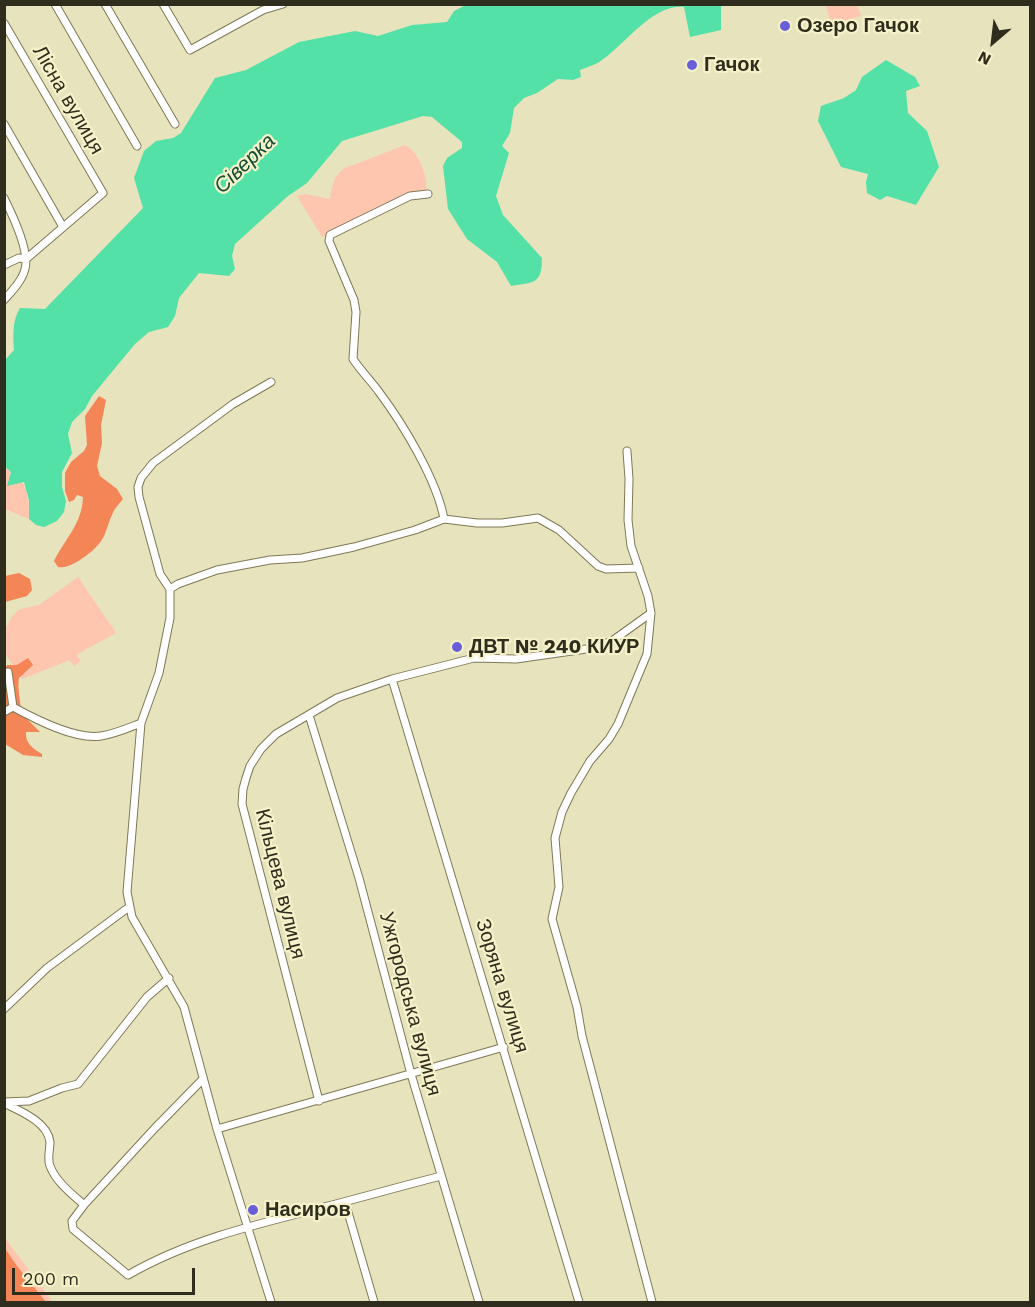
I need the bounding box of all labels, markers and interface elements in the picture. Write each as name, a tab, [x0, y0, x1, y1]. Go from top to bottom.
north arrow	[963, 12, 1023, 72]
place label: Озеро Гачок	[797, 14, 919, 38]
marker: Озеро Гачок	[778, 19, 792, 33]
street label: Лісна вулиця	[27, 41, 109, 159]
text: N	[975, 47, 994, 70]
place label: Гачок	[704, 53, 760, 77]
marker: Гачок	[685, 58, 699, 72]
water label: Сіверка	[209, 129, 281, 199]
place label: ДВТ № 240 КИУР	[469, 635, 639, 659]
marker: ДВТ № 240 КИУР	[450, 640, 464, 654]
street label: Кільцева вулиця	[250, 807, 310, 961]
street label: Ужгородська вулиця	[374, 909, 446, 1099]
street label: Зоряна вулиця	[470, 916, 534, 1056]
place label: Насиров	[265, 1198, 351, 1222]
marker: Насиров	[246, 1203, 260, 1217]
scale bar	[15, 1256, 198, 1294]
text: 200 m	[23, 1268, 79, 1289]

